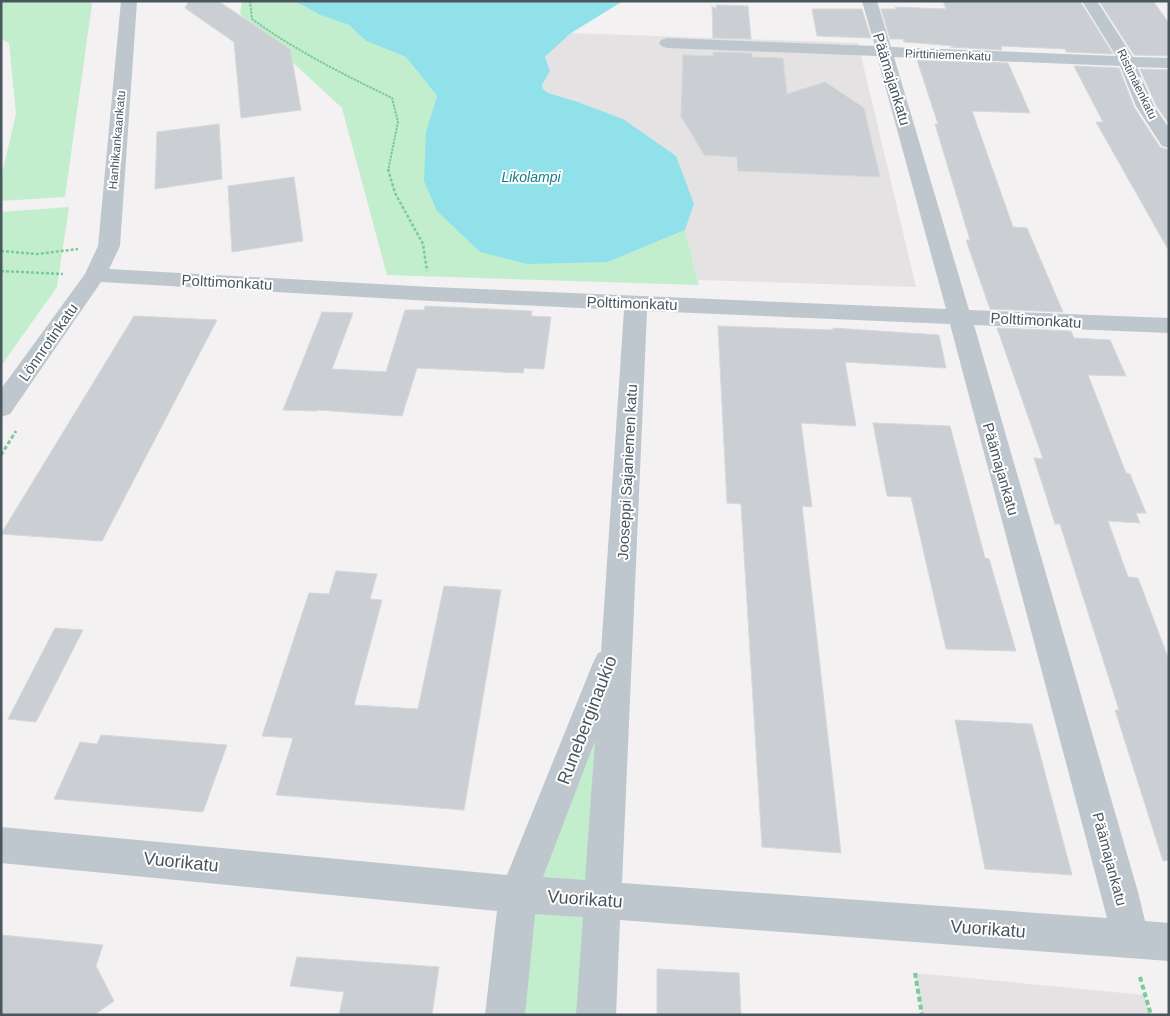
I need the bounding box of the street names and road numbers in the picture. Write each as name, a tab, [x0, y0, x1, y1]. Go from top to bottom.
street label: Päämajankatu	[870, 31, 914, 127]
street label: Pirttiniemenkatu	[905, 47, 991, 63]
street label: Ristimäenkatu	[1114, 47, 1160, 121]
street label: Hanhikankaankatu	[106, 90, 128, 190]
street label: Polttimonkatu	[181, 271, 273, 293]
street label: Polttimonkatu	[586, 293, 678, 313]
street label: Lönnrotinkatu	[15, 300, 81, 384]
street label: Polttimonkatu	[990, 309, 1082, 331]
street label: Jooseppi Sajaniemen katu	[614, 384, 640, 560]
street label: Päämajankatu	[980, 421, 1022, 517]
street label: Runeberginaukio	[553, 653, 621, 787]
street label: Päämajankatu	[1089, 810, 1131, 908]
street label: Vuorikatu	[142, 848, 220, 876]
street label: Vuorikatu	[547, 886, 623, 912]
street label: Vuorikatu	[950, 916, 1026, 942]

